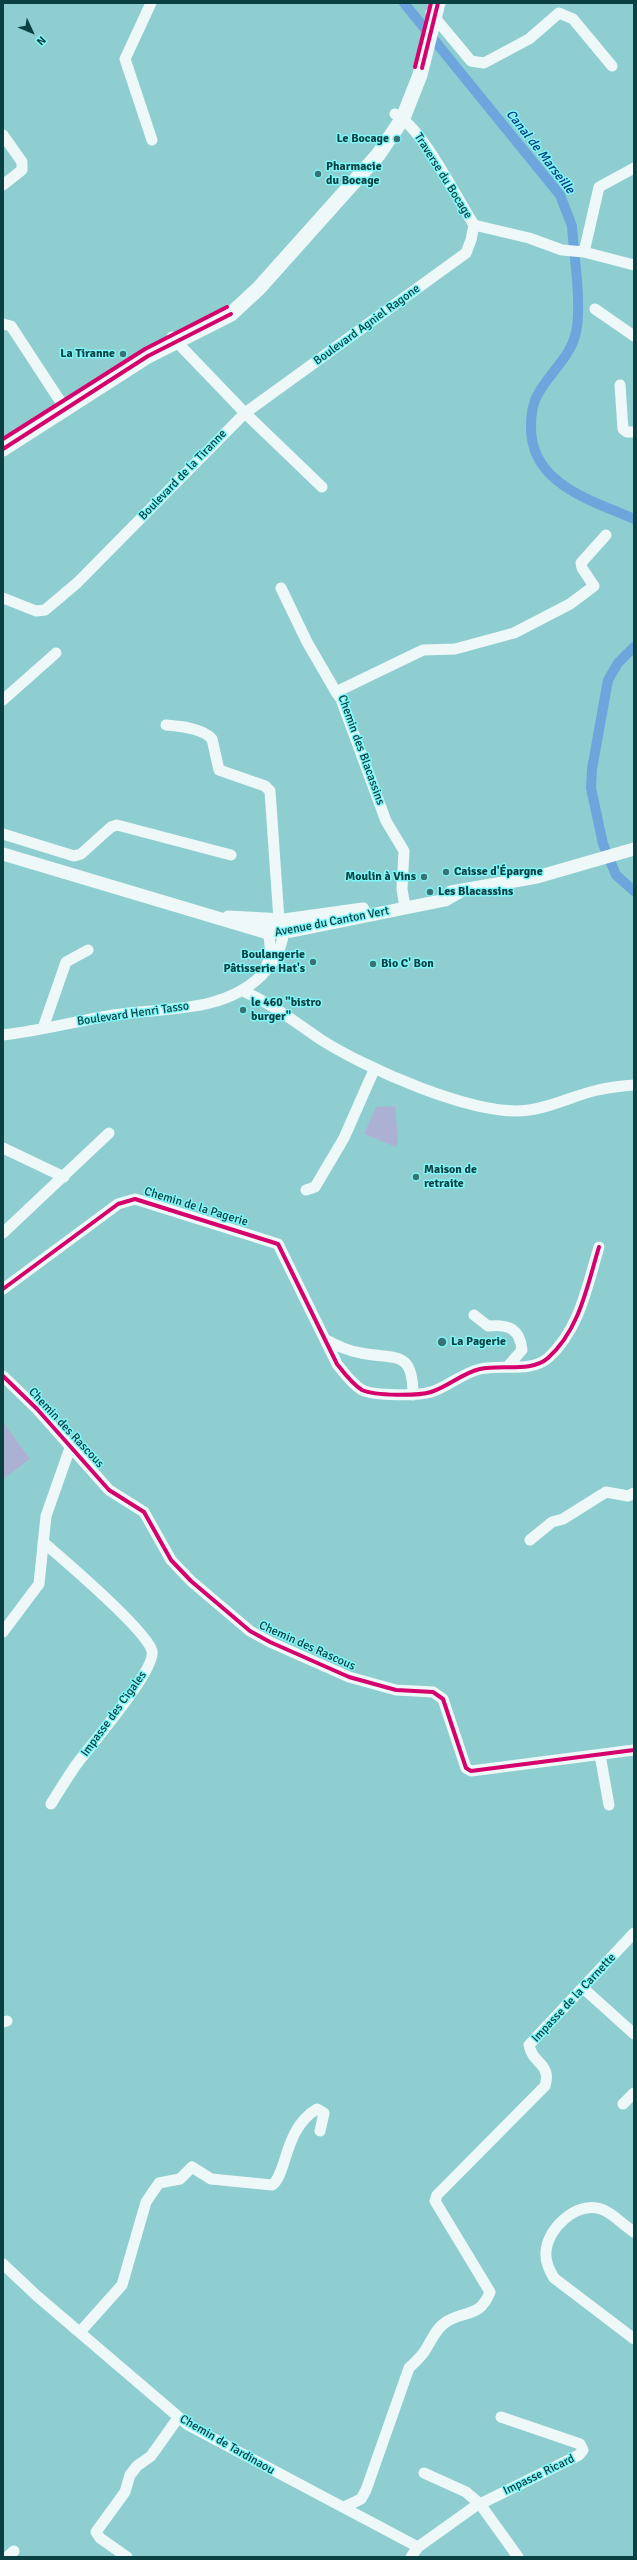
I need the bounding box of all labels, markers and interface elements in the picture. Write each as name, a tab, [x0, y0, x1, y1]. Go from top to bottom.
north arrow	[12, 12, 52, 52]
text: N	[34, 33, 48, 48]
water label: Canal de Marseille	[502, 107, 578, 197]
street label: Traverse du Bocage	[411, 131, 475, 221]
place label: Le Bocage	[336, 132, 389, 146]
marker: Le Bocage	[392, 134, 402, 144]
place label: Pharmacie du Bocage	[326, 160, 382, 188]
marker: Pharmacie du Bocage	[313, 169, 323, 179]
street label: Boulevard Agniel Ragone	[311, 282, 423, 368]
place label: La Tiranne	[60, 347, 115, 361]
marker: La Tiranne	[118, 349, 128, 359]
street label: Boulevard de la Tiranne	[136, 427, 230, 523]
street label: Chemin des Blacassins	[334, 693, 388, 807]
place label: Caisse d'Épargne	[454, 865, 543, 879]
marker: Caisse d'Épargne	[441, 867, 451, 877]
place label: Moulin à Vins	[345, 870, 416, 884]
marker: Moulin à Vins	[419, 872, 429, 882]
place label: Les Blacassins	[438, 885, 513, 899]
marker: Les Blacassins	[425, 887, 435, 897]
street label: Avenue du Canton Vert	[274, 904, 390, 940]
place label: Boulangerie Pâtisserie Hat's	[223, 948, 305, 976]
marker: Boulangerie Pâtisserie Hat's	[308, 957, 318, 967]
place label: Bio C' Bon	[381, 957, 434, 971]
marker: Bio C' Bon	[368, 959, 378, 969]
place label: le 460 "bistro burger"	[251, 996, 321, 1024]
street label: Boulevard Henri Tasso	[76, 999, 190, 1029]
marker: le 460 "bistro burger"	[238, 1005, 248, 1015]
place label: Maison de retraite	[424, 1163, 477, 1191]
marker: Maison de retraite	[411, 1172, 421, 1182]
street label: Chemin de la Pagerie	[142, 1184, 250, 1230]
place label: La Pagerie	[451, 1335, 506, 1349]
marker: La Pagerie	[436, 1336, 448, 1348]
street label: Chemin des Rascous	[25, 1385, 107, 1471]
street label: Chemin des Rascous	[257, 1618, 357, 1674]
street label: Impasse des Cigales	[78, 1668, 150, 1760]
street label: Impasse de la Carnette	[529, 1951, 619, 2045]
street label: Chemin de Tardinaou	[177, 2412, 277, 2478]
street label: Impasse Ricard	[501, 2452, 577, 2498]

